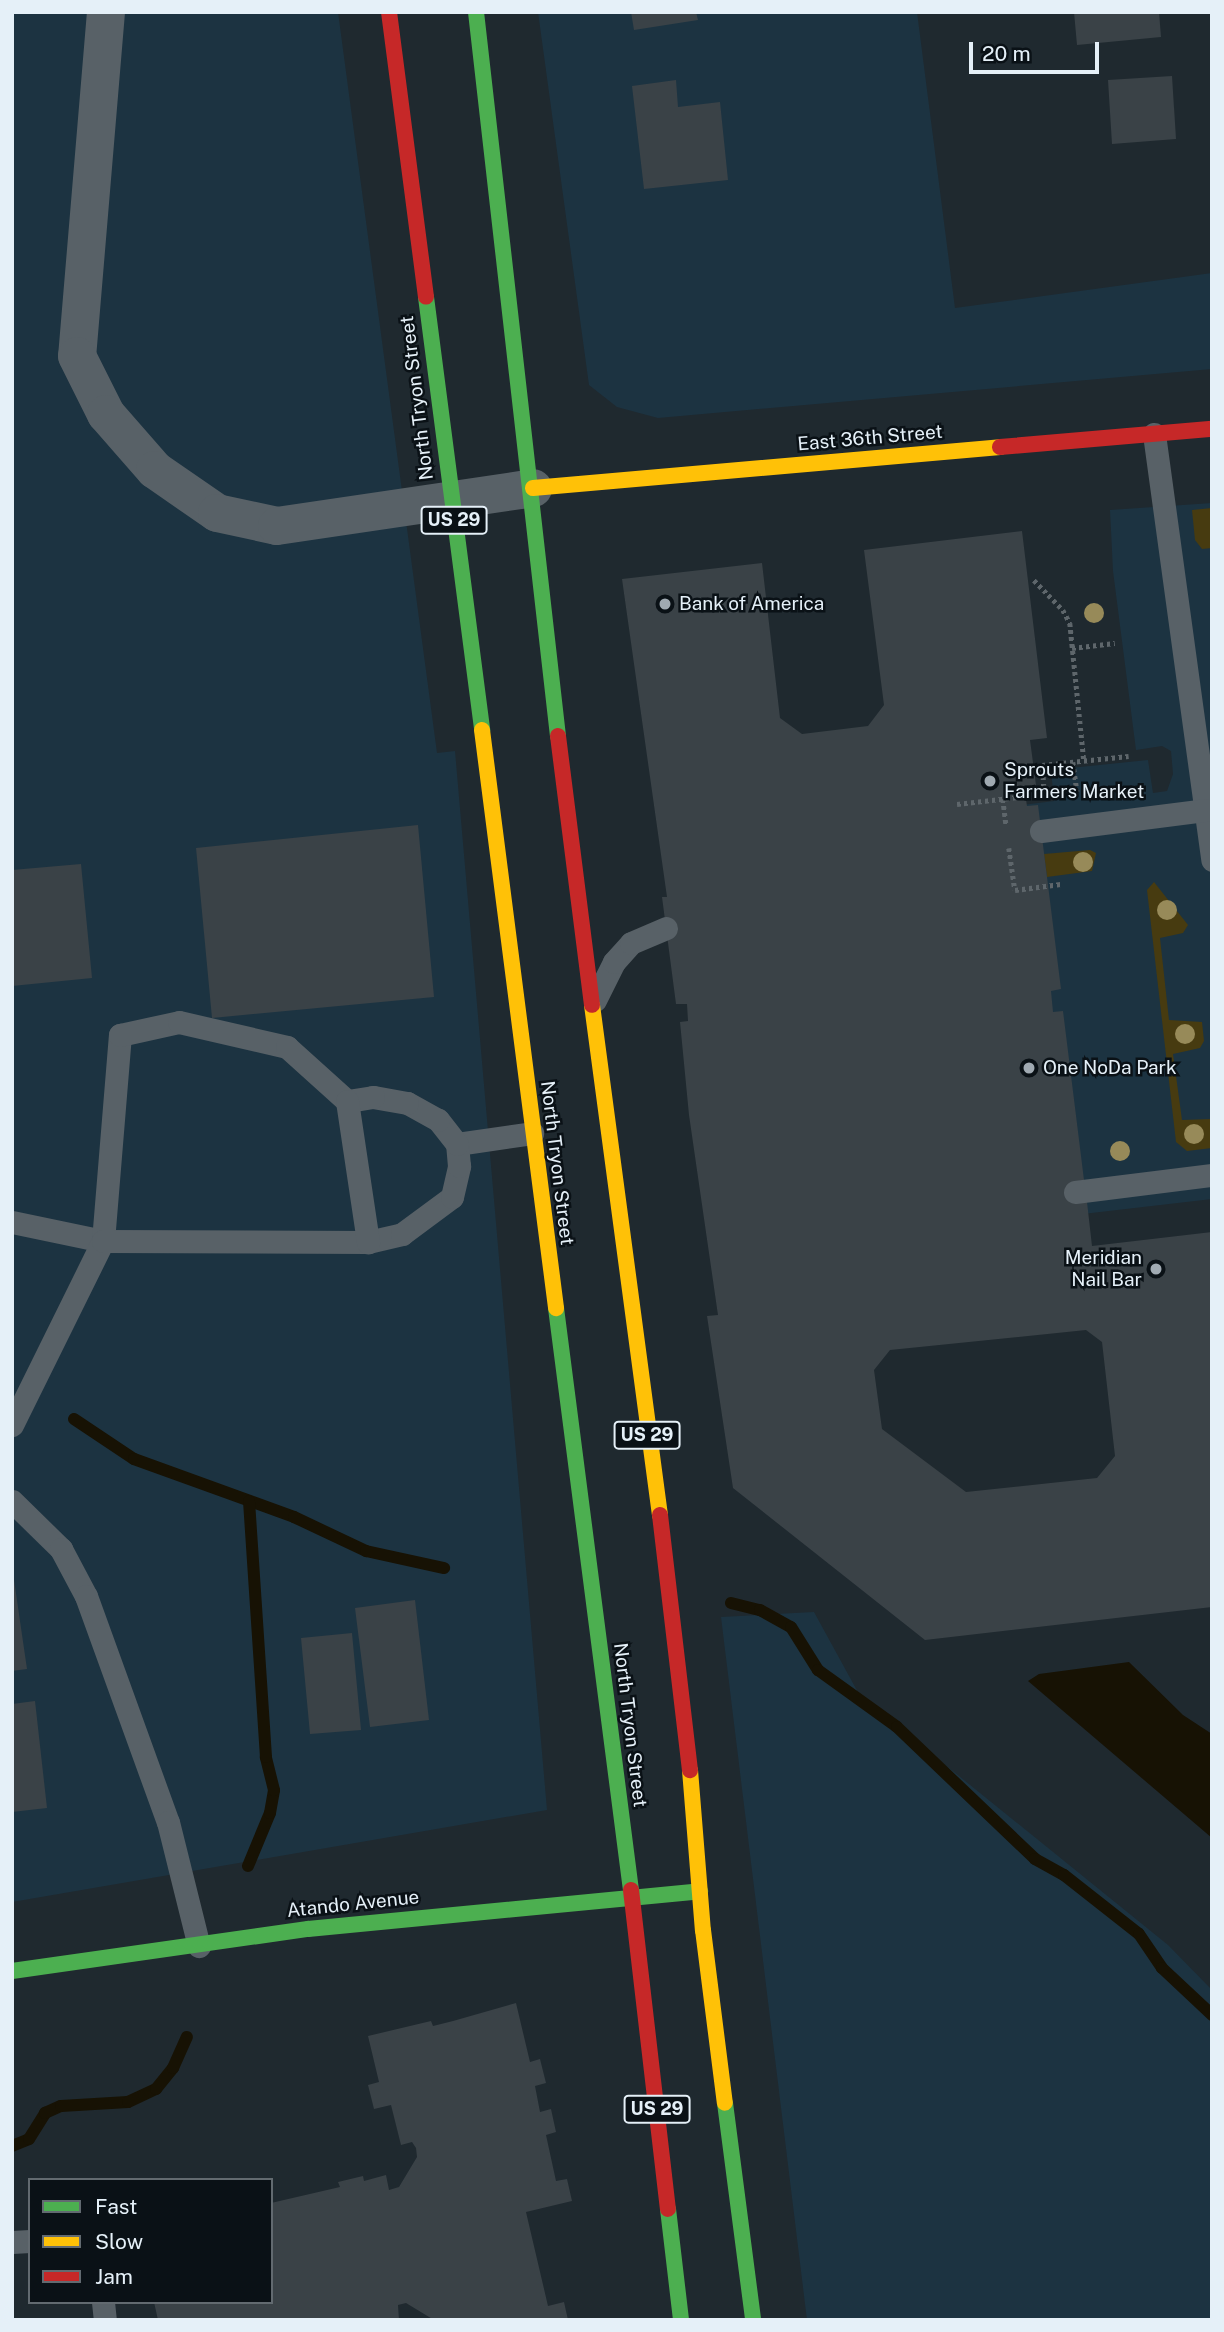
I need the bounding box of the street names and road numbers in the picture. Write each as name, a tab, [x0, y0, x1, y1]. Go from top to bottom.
street label: North Tryon Street	[396, 315, 438, 481]
street label: East 36th Street	[796, 420, 944, 456]
road number: US 29	[419, 506, 489, 534]
street label: North Tryon Street	[536, 1080, 578, 1246]
road number: US 29	[612, 1420, 682, 1450]
street label: North Tryon Street	[609, 1642, 651, 1808]
street label: Atando Avenue	[286, 1886, 420, 1922]
road number: US 29	[622, 2094, 692, 2124]

